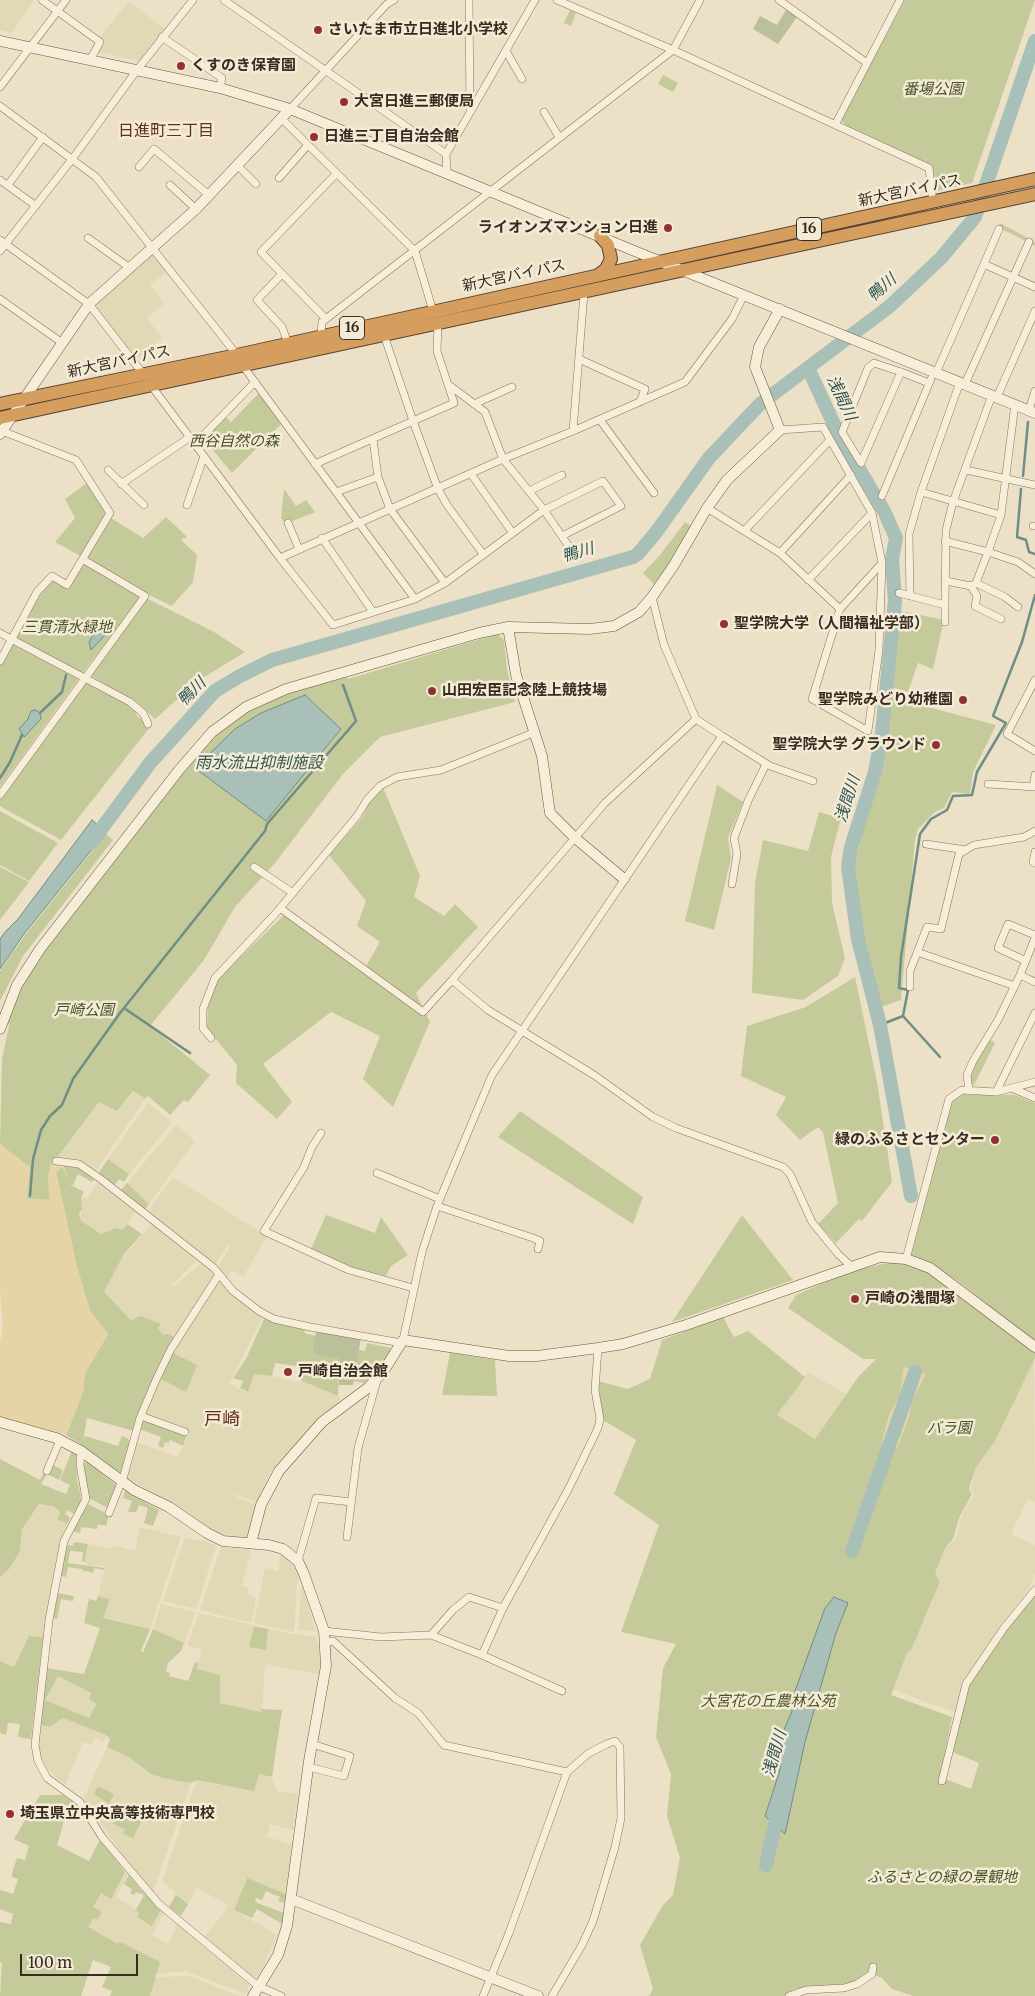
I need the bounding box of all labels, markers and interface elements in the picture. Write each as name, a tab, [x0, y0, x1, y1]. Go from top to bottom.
place label: さいたま市立日進北小学校	[328, 21, 508, 39]
marker: さいたま市立日進北小学校	[312, 24, 324, 36]
place label: くすのき保育園	[191, 57, 296, 75]
marker: くすのき保育園	[175, 60, 187, 72]
park label: 番場公園	[903, 81, 963, 99]
place label: 大宮日進三郵便局	[354, 93, 474, 111]
marker: 大宮日進三郵便局	[338, 96, 350, 108]
district label: 日進町三丁目	[118, 121, 214, 141]
place label: 日進三丁目自治会館	[324, 128, 459, 146]
marker: 日進三丁目自治会館	[308, 131, 320, 143]
street label: 新大宮バイパス	[857, 171, 963, 211]
road number: 16	[796, 218, 822, 240]
place label: ライオンズマンション日進	[478, 219, 658, 237]
marker: ライオンズマンション日進	[662, 222, 674, 234]
street label: 新大宮バイパス	[461, 256, 567, 296]
water label: 鴨川	[864, 270, 900, 306]
road number: 16	[340, 316, 364, 339]
street label: 新大宮バイパス	[66, 342, 172, 382]
water label: 浅間川	[822, 372, 860, 424]
park label: 西谷自然の森	[189, 433, 279, 451]
water label: 鴨川	[560, 539, 596, 567]
place label: 聖学院大学（人間福祉学部）	[734, 615, 929, 633]
marker: 聖学院大学（人間福祉学部）	[718, 618, 730, 630]
park label: 三貫清水緑地	[22, 619, 112, 637]
water label: 鴨川	[174, 674, 210, 710]
place label: 山田宏臣記念陸上競技場	[442, 682, 607, 700]
marker: 山田宏臣記念陸上競技場	[426, 685, 438, 697]
place label: 聖学院みどり幼稚園	[818, 691, 953, 709]
marker: 聖学院みどり幼稚園	[957, 694, 969, 706]
place label: 聖学院大学 グラウンド	[772, 736, 926, 754]
marker: 聖学院大学 グラウンド	[930, 739, 942, 751]
water label: 雨水流出抑制施設	[195, 753, 323, 773]
water label: 浅間川	[831, 773, 865, 825]
park label: 戸崎公園	[54, 1002, 114, 1020]
place label: 緑のふるさとセンター	[835, 1131, 985, 1149]
marker: 緑のふるさとセンター	[989, 1134, 1001, 1146]
place label: 戸崎の浅間塚	[865, 1290, 955, 1308]
marker: 戸崎の浅間塚	[849, 1293, 861, 1305]
place label: 戸崎自治会館	[298, 1363, 388, 1381]
marker: 戸崎自治会館	[282, 1366, 294, 1378]
district label: 戸崎	[204, 1409, 240, 1431]
park label: バラ園	[927, 1420, 971, 1438]
park label: 大宮花の丘農林公苑	[701, 1693, 835, 1711]
water label: 浅間川	[759, 1728, 791, 1780]
place label: 埼玉県立中央高等技術専門校	[20, 1805, 215, 1823]
marker: 埼玉県立中央高等技術専門校	[4, 1808, 16, 1820]
park label: ふるさとの緑の景観地	[867, 1869, 1017, 1887]
scale bar	[22, 1944, 140, 1976]
text: 100 m	[28, 1953, 72, 1972]

